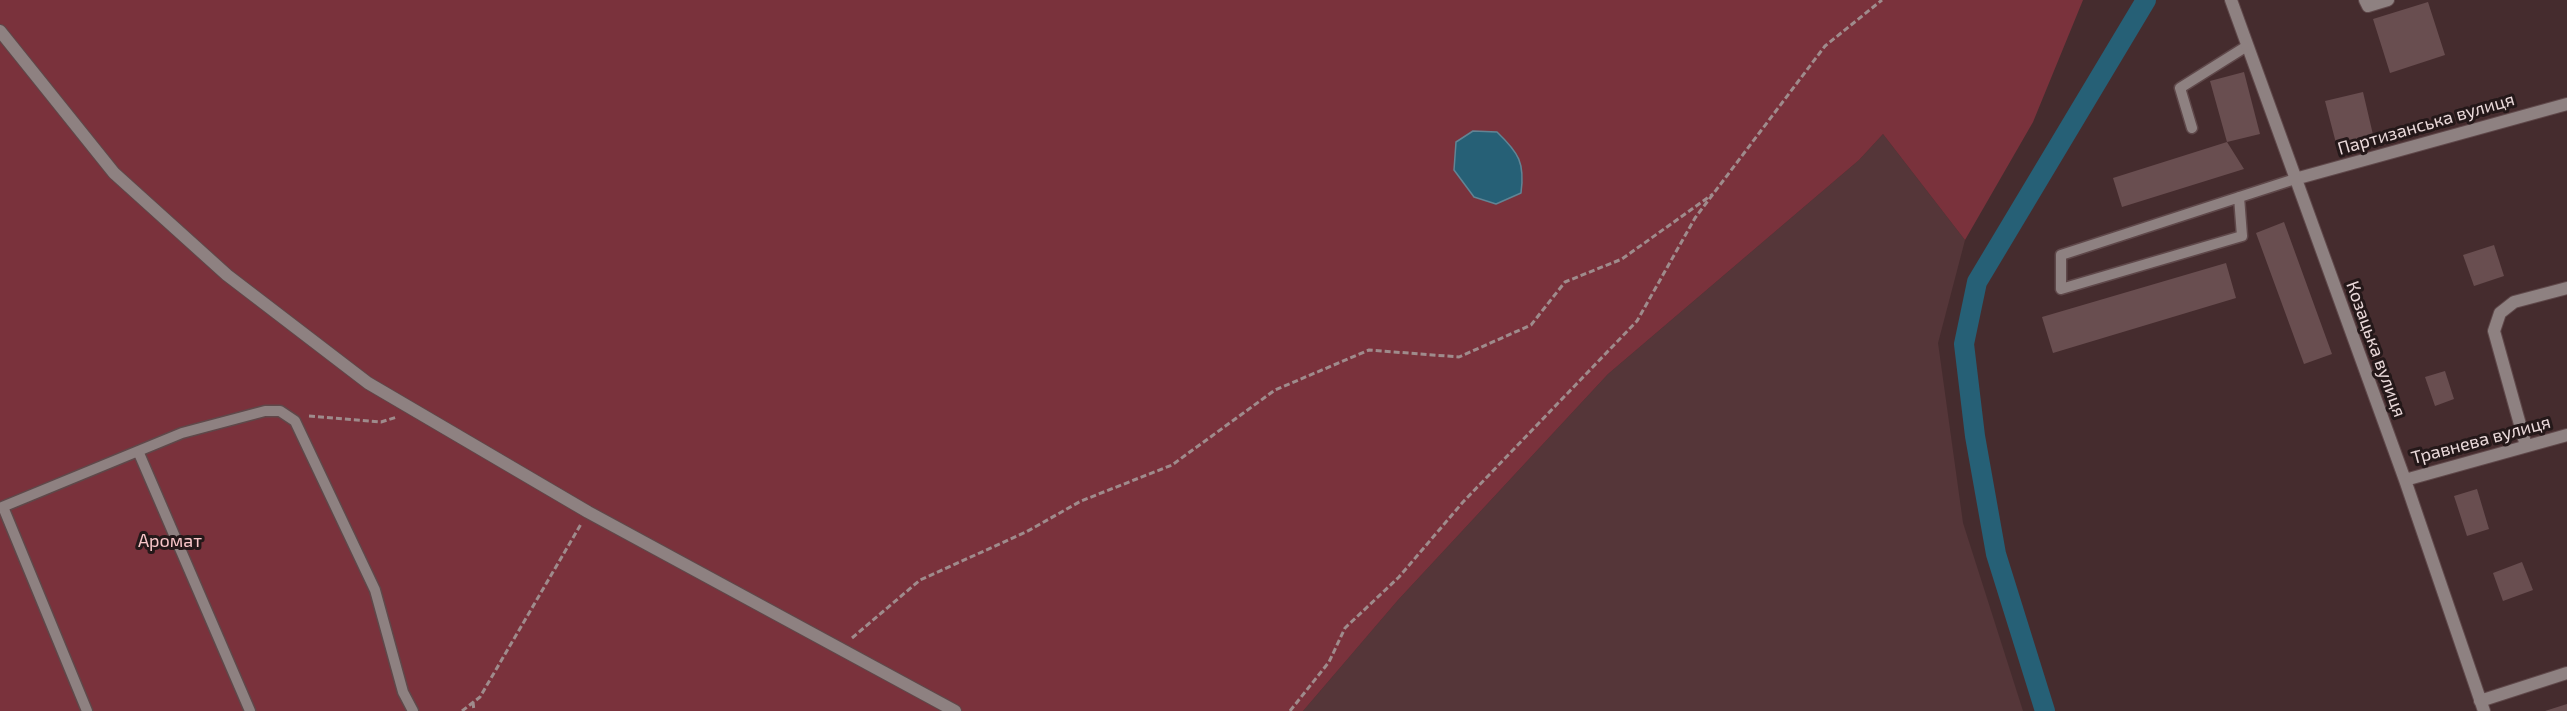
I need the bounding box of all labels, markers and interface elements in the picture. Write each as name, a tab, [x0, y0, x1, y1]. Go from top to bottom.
street label: Партизанська вулиця	[2335, 88, 2517, 160]
street label: Козацька вулиця	[2341, 278, 2411, 420]
street label: Травнева вулиця	[2409, 411, 2553, 469]
park label: Аромат	[138, 530, 202, 552]

